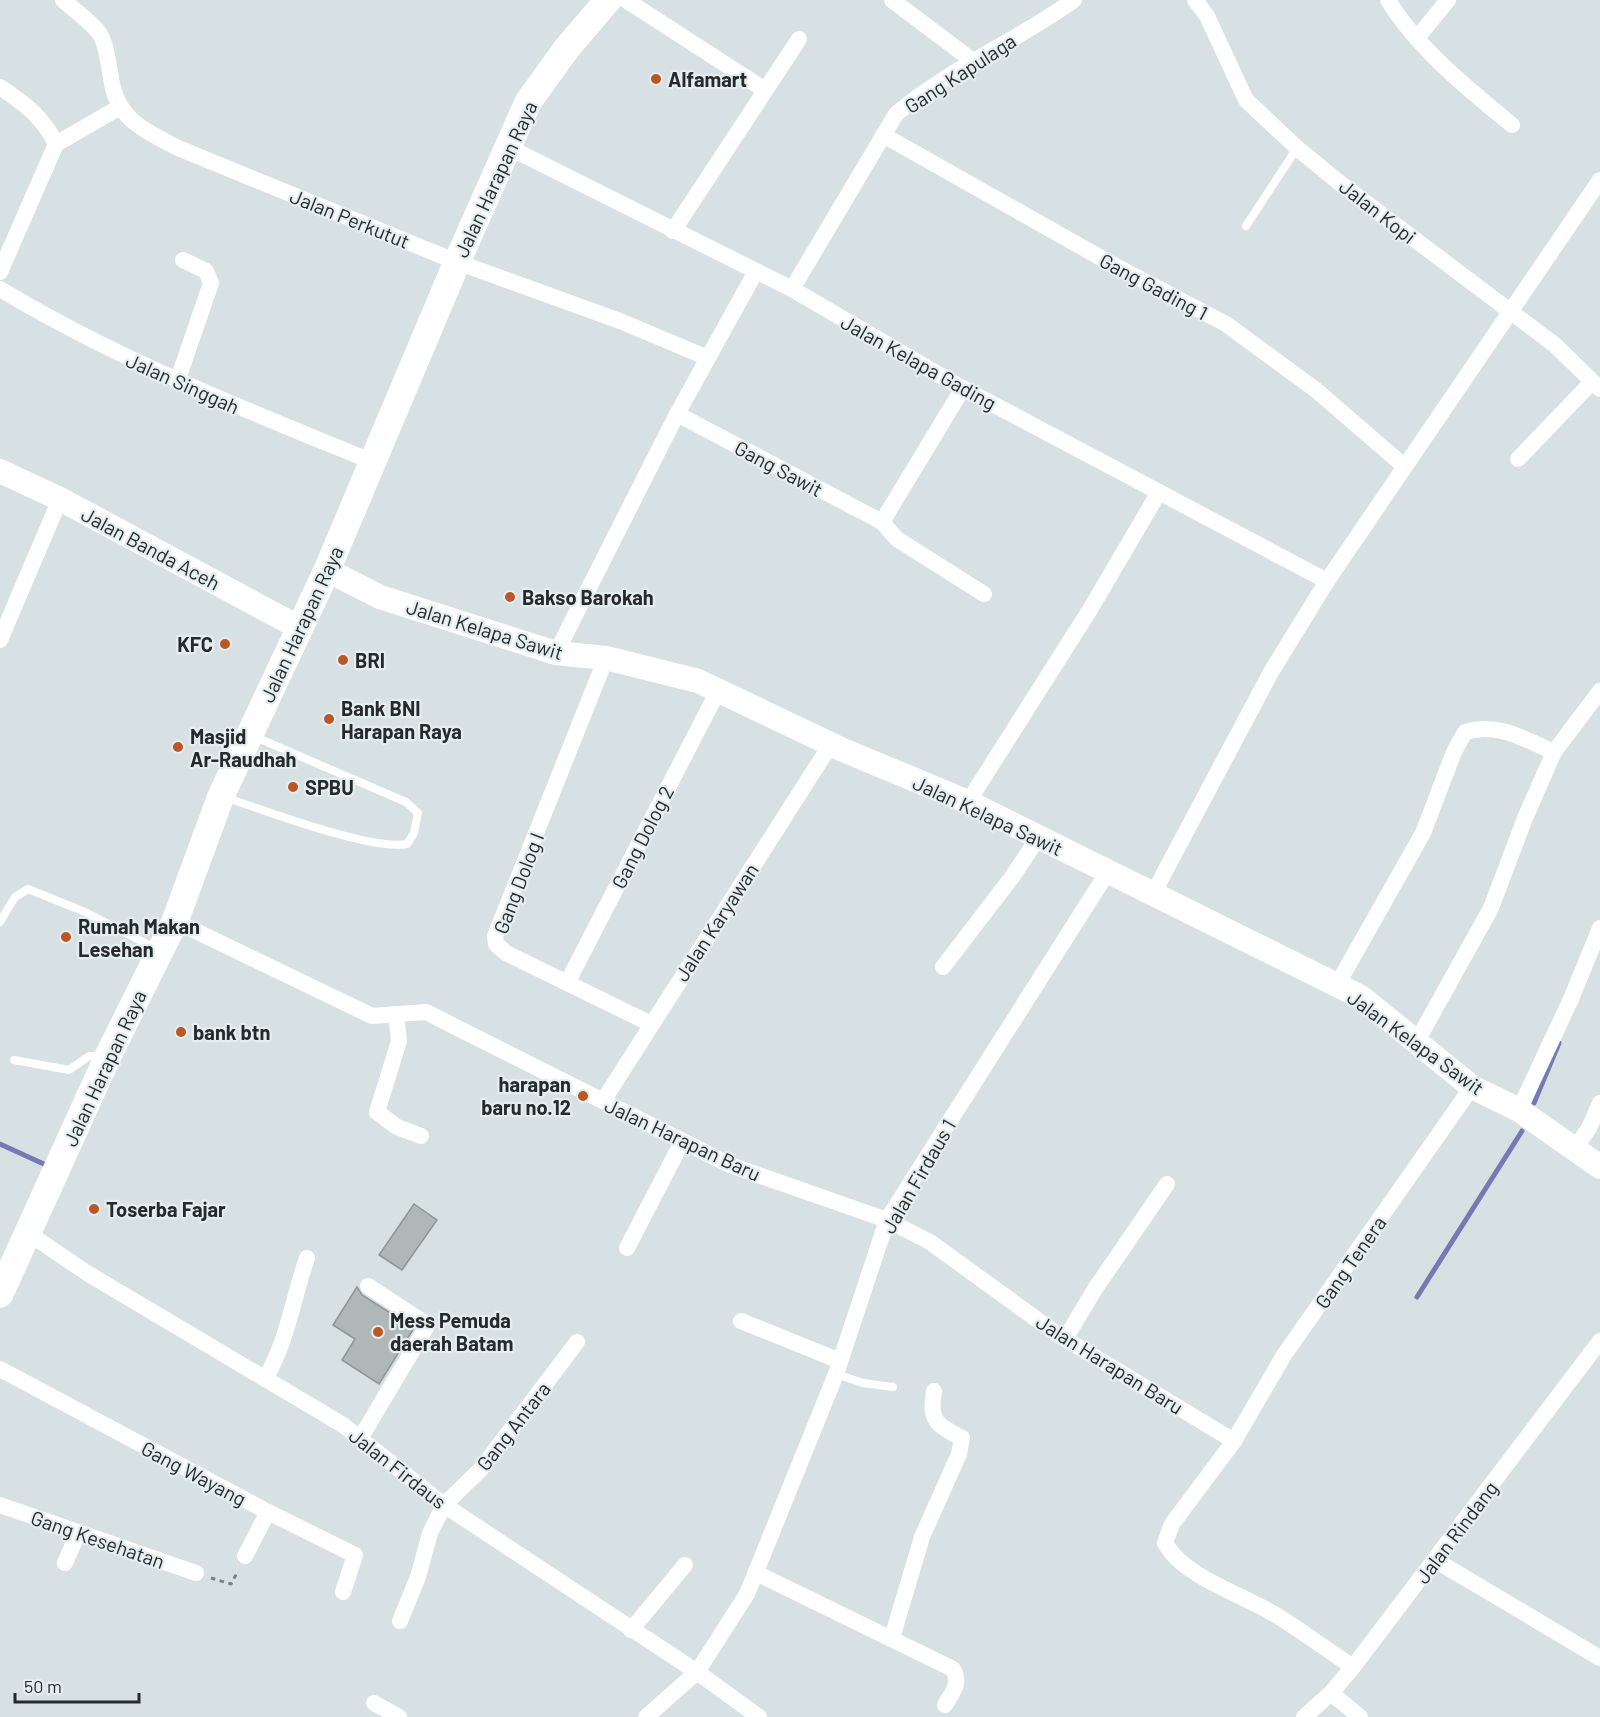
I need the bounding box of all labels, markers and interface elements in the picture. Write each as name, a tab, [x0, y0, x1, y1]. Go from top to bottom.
street label: Gang Kapulaga	[900, 28, 1020, 118]
place label: Alfamart	[668, 67, 747, 91]
marker: Alfamart	[649, 72, 663, 86]
street label: Jalan Harapan Raya	[448, 97, 542, 261]
street label: Jalan Kopi	[1335, 174, 1421, 248]
street label: Jalan Perkutut	[287, 183, 413, 253]
street label: Gang Gading 1	[1096, 248, 1212, 324]
street label: Jalan Kelapa Gading	[837, 309, 1001, 415]
street label: Jalan Singgah	[123, 347, 243, 419]
street label: Gang Sawit	[731, 435, 827, 501]
street label: Jalan Banda Aceh	[78, 501, 224, 595]
street label: Jalan Harapan Raya	[254, 542, 348, 706]
place label: Bakso Barokah	[522, 585, 654, 609]
marker: Bakso Barokah	[503, 590, 517, 604]
street label: Jalan Kelapa Sawit	[404, 594, 566, 664]
place label: KFC	[177, 632, 213, 656]
marker: KFC	[218, 637, 232, 651]
place label: BRI	[355, 648, 385, 672]
marker: BRI	[336, 653, 350, 667]
place label: Bank BNI Harapan Raya	[341, 696, 462, 743]
marker: Bank BNI Harapan Raya	[322, 712, 336, 726]
place label: Masjid Ar-Raudhah	[190, 724, 297, 771]
marker: Masjid Ar-Raudhah	[171, 740, 185, 754]
street label: Jalan Kelapa Sawit	[909, 770, 1067, 860]
place label: SPBU	[305, 775, 354, 799]
marker: SPBU	[286, 780, 300, 794]
street label: Gang Dolog 2	[606, 782, 678, 892]
street label: Gang Dolog I	[488, 829, 548, 937]
street label: Jalan Karyawan	[669, 858, 763, 986]
place label: Rumah Makan Lesehan	[78, 914, 200, 961]
marker: Rumah Makan Lesehan	[59, 930, 73, 944]
street label: Jalan Kelapa Sawit	[1343, 985, 1489, 1099]
street label: Jalan Harapan Raya	[57, 986, 151, 1150]
place label: bank btn	[193, 1020, 270, 1044]
marker: bank btn	[174, 1025, 188, 1039]
place label: harapan baru no.12	[481, 1072, 571, 1119]
marker: harapan baru no.12	[576, 1089, 590, 1103]
street label: Jalan Harapan Baru	[601, 1092, 765, 1186]
street label: Jalan Firdaus 1	[876, 1115, 960, 1237]
place label: Toserba Fajar	[106, 1197, 226, 1221]
marker: Toserba Fajar	[87, 1202, 101, 1216]
street label: Gang Tenera	[1309, 1211, 1391, 1313]
place label: Mess Pemuda daerah Batam	[390, 1308, 513, 1355]
street label: Jalan Harapan Baru	[1032, 1309, 1188, 1419]
marker: Mess Pemuda daerah Batam	[371, 1325, 385, 1339]
street label: Gang Antara	[471, 1377, 555, 1475]
street label: Jalan Firdaus	[345, 1423, 451, 1513]
street label: Gang Wayang	[137, 1435, 251, 1511]
street label: Jalan Rindang	[1410, 1476, 1502, 1588]
street label: Gang Kesehatan	[28, 1505, 168, 1573]
scale bar	[15, 1666, 140, 1704]
text: 50 m	[24, 1675, 62, 1697]

